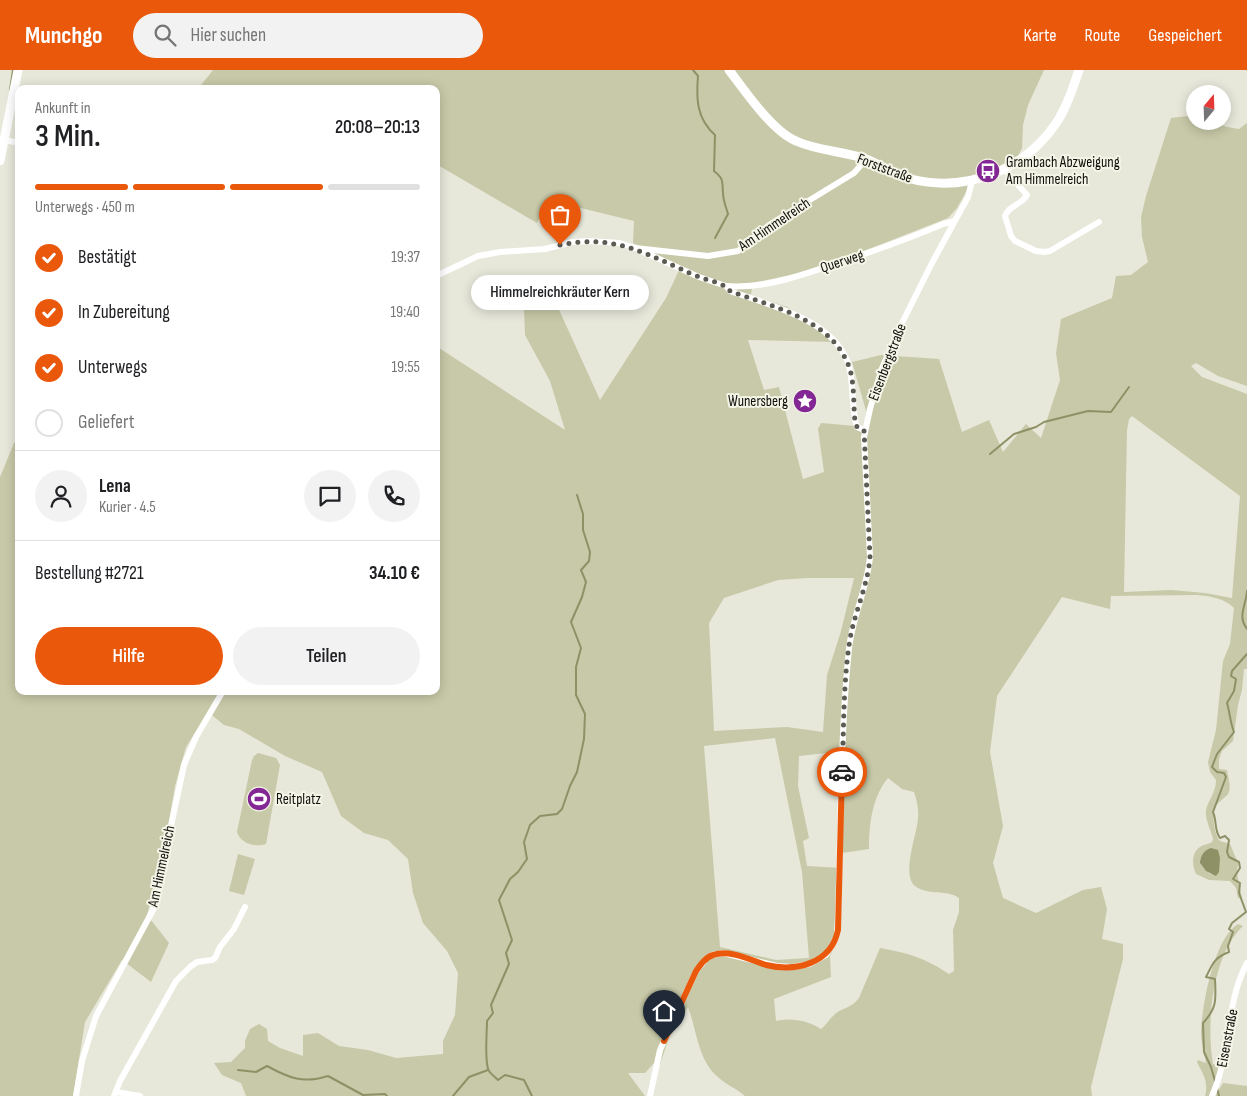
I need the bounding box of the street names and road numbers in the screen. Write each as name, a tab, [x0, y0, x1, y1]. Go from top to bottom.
street label: Forststraße	[854, 149, 915, 188]
street label: Am Himmelreich	[734, 193, 814, 256]
street label: Querweg	[818, 246, 866, 277]
street label: Eisenbergstraße	[864, 321, 911, 403]
street label: Am Himmelreich	[143, 824, 179, 909]
street label: Eisenstraße	[1213, 1007, 1242, 1069]

